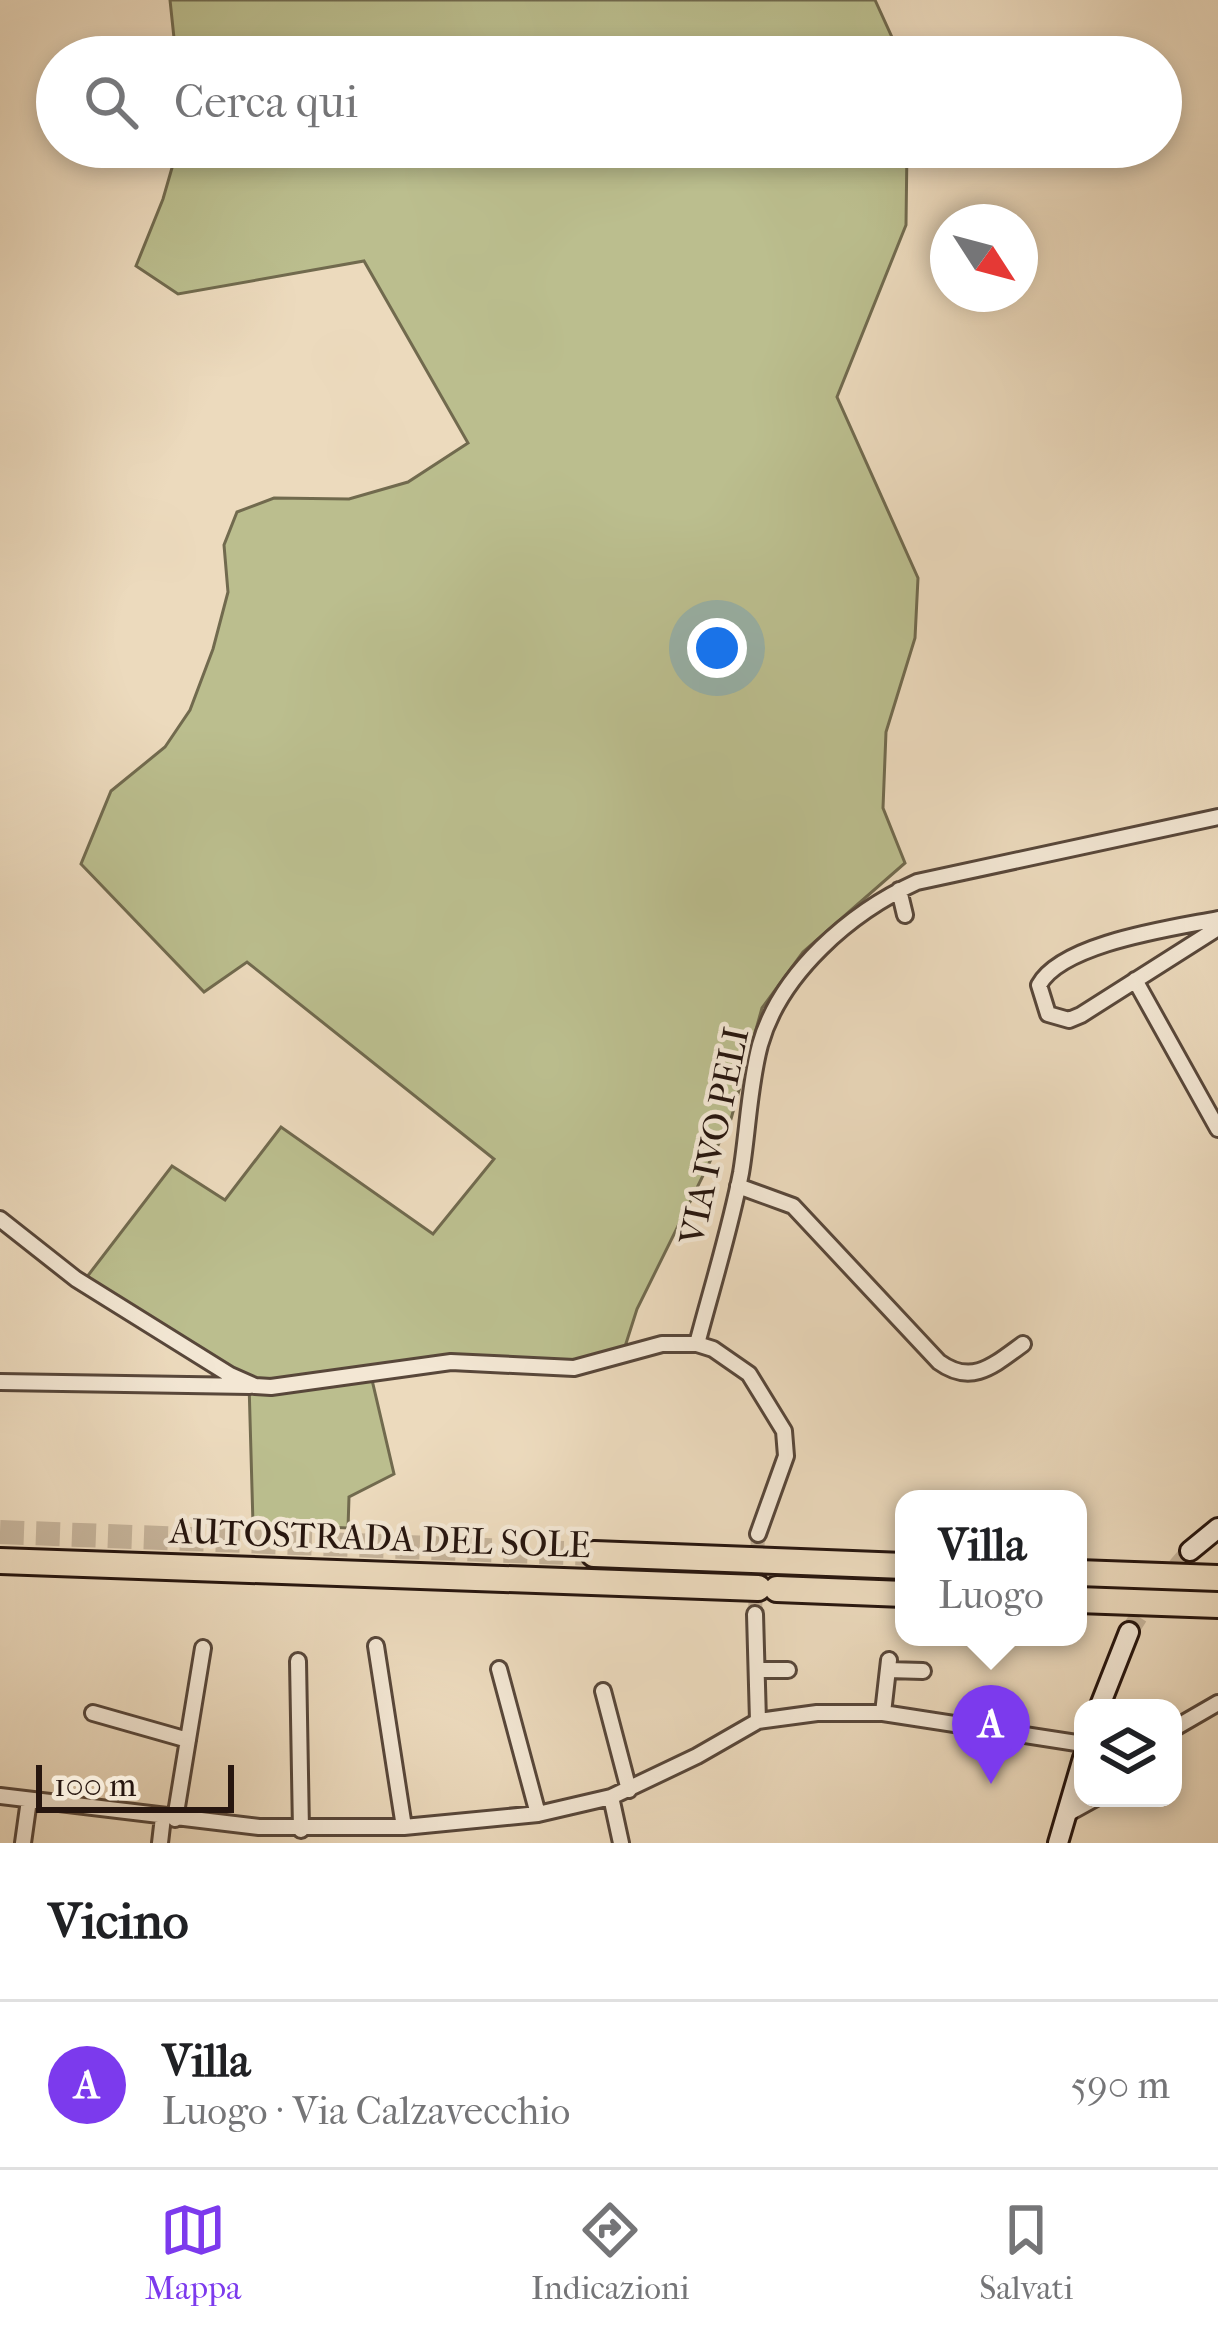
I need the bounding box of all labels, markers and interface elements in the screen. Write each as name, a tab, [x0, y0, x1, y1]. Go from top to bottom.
search box	[36, 36, 1182, 168]
icon: search	[78, 69, 144, 135]
text: Cerca qui	[174, 76, 358, 129]
north arrow	[930, 204, 1038, 312]
your location	[687, 618, 747, 678]
street label: VIA IVO PELI	[670, 1024, 757, 1249]
popup	[895, 1490, 1087, 1646]
street label: AUTOSTRADA DEL SOLE	[167, 1510, 591, 1566]
text: Villa	[938, 1519, 1026, 1572]
text: Luogo	[938, 1572, 1044, 1618]
pin: A	[952, 1685, 1030, 1784]
map controls	[1074, 1699, 1182, 1807]
button: layers	[1074, 1699, 1182, 1807]
scale bar	[36, 1759, 234, 1812]
text: 100 m	[54, 1766, 137, 1805]
text: Vicino	[48, 1891, 189, 1951]
text: Villa	[162, 2035, 250, 2088]
text: A	[74, 2062, 100, 2108]
text: 590 m	[1070, 2062, 1170, 2108]
text: Luogo · Via Calzavecchio	[162, 2088, 570, 2134]
tab: Mappa	[145, 2197, 241, 2308]
tab: Indicazioni	[531, 2197, 690, 2308]
tab: Salvati	[979, 2197, 1073, 2308]

